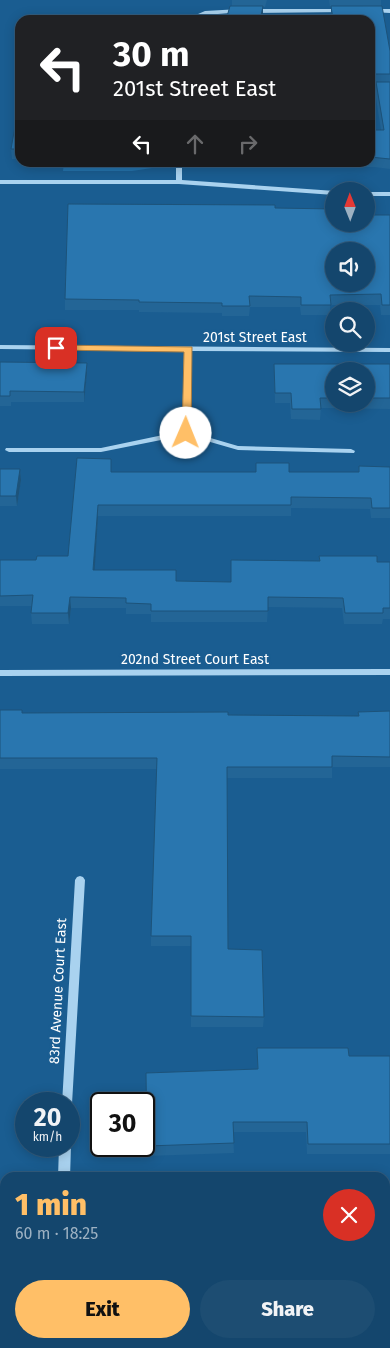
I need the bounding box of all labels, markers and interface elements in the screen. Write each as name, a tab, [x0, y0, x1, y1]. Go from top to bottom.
text: 30 m	[113, 33, 190, 75]
icon: left	[30, 35, 95, 100]
text: 201st Street East	[113, 75, 276, 102]
icon: left	[128, 130, 156, 158]
icon: ahead	[181, 130, 209, 158]
icon: right	[234, 130, 262, 158]
north arrow	[325, 182, 375, 232]
map controls	[325, 182, 375, 412]
button: sound	[325, 242, 375, 292]
button: search	[325, 302, 375, 352]
pin	[35, 327, 77, 369]
street label: 201st Street East	[203, 329, 308, 346]
icon: arrive	[42, 334, 70, 362]
button: layers	[325, 362, 375, 412]
position arrow	[159, 406, 211, 458]
street label: 202nd Street Court East	[121, 651, 270, 668]
street label: 83rd Avenue Court East	[46, 917, 70, 1065]
speed limit sign: 30	[90, 1092, 155, 1157]
text: 20	[34, 1103, 61, 1133]
text: km/h	[33, 1130, 62, 1144]
text: 1 min	[15, 1187, 87, 1223]
button: close	[323, 1189, 375, 1241]
text: 60 m · 18:25	[15, 1224, 98, 1243]
button: Exit	[15, 1280, 190, 1338]
button: Share	[200, 1280, 375, 1338]

